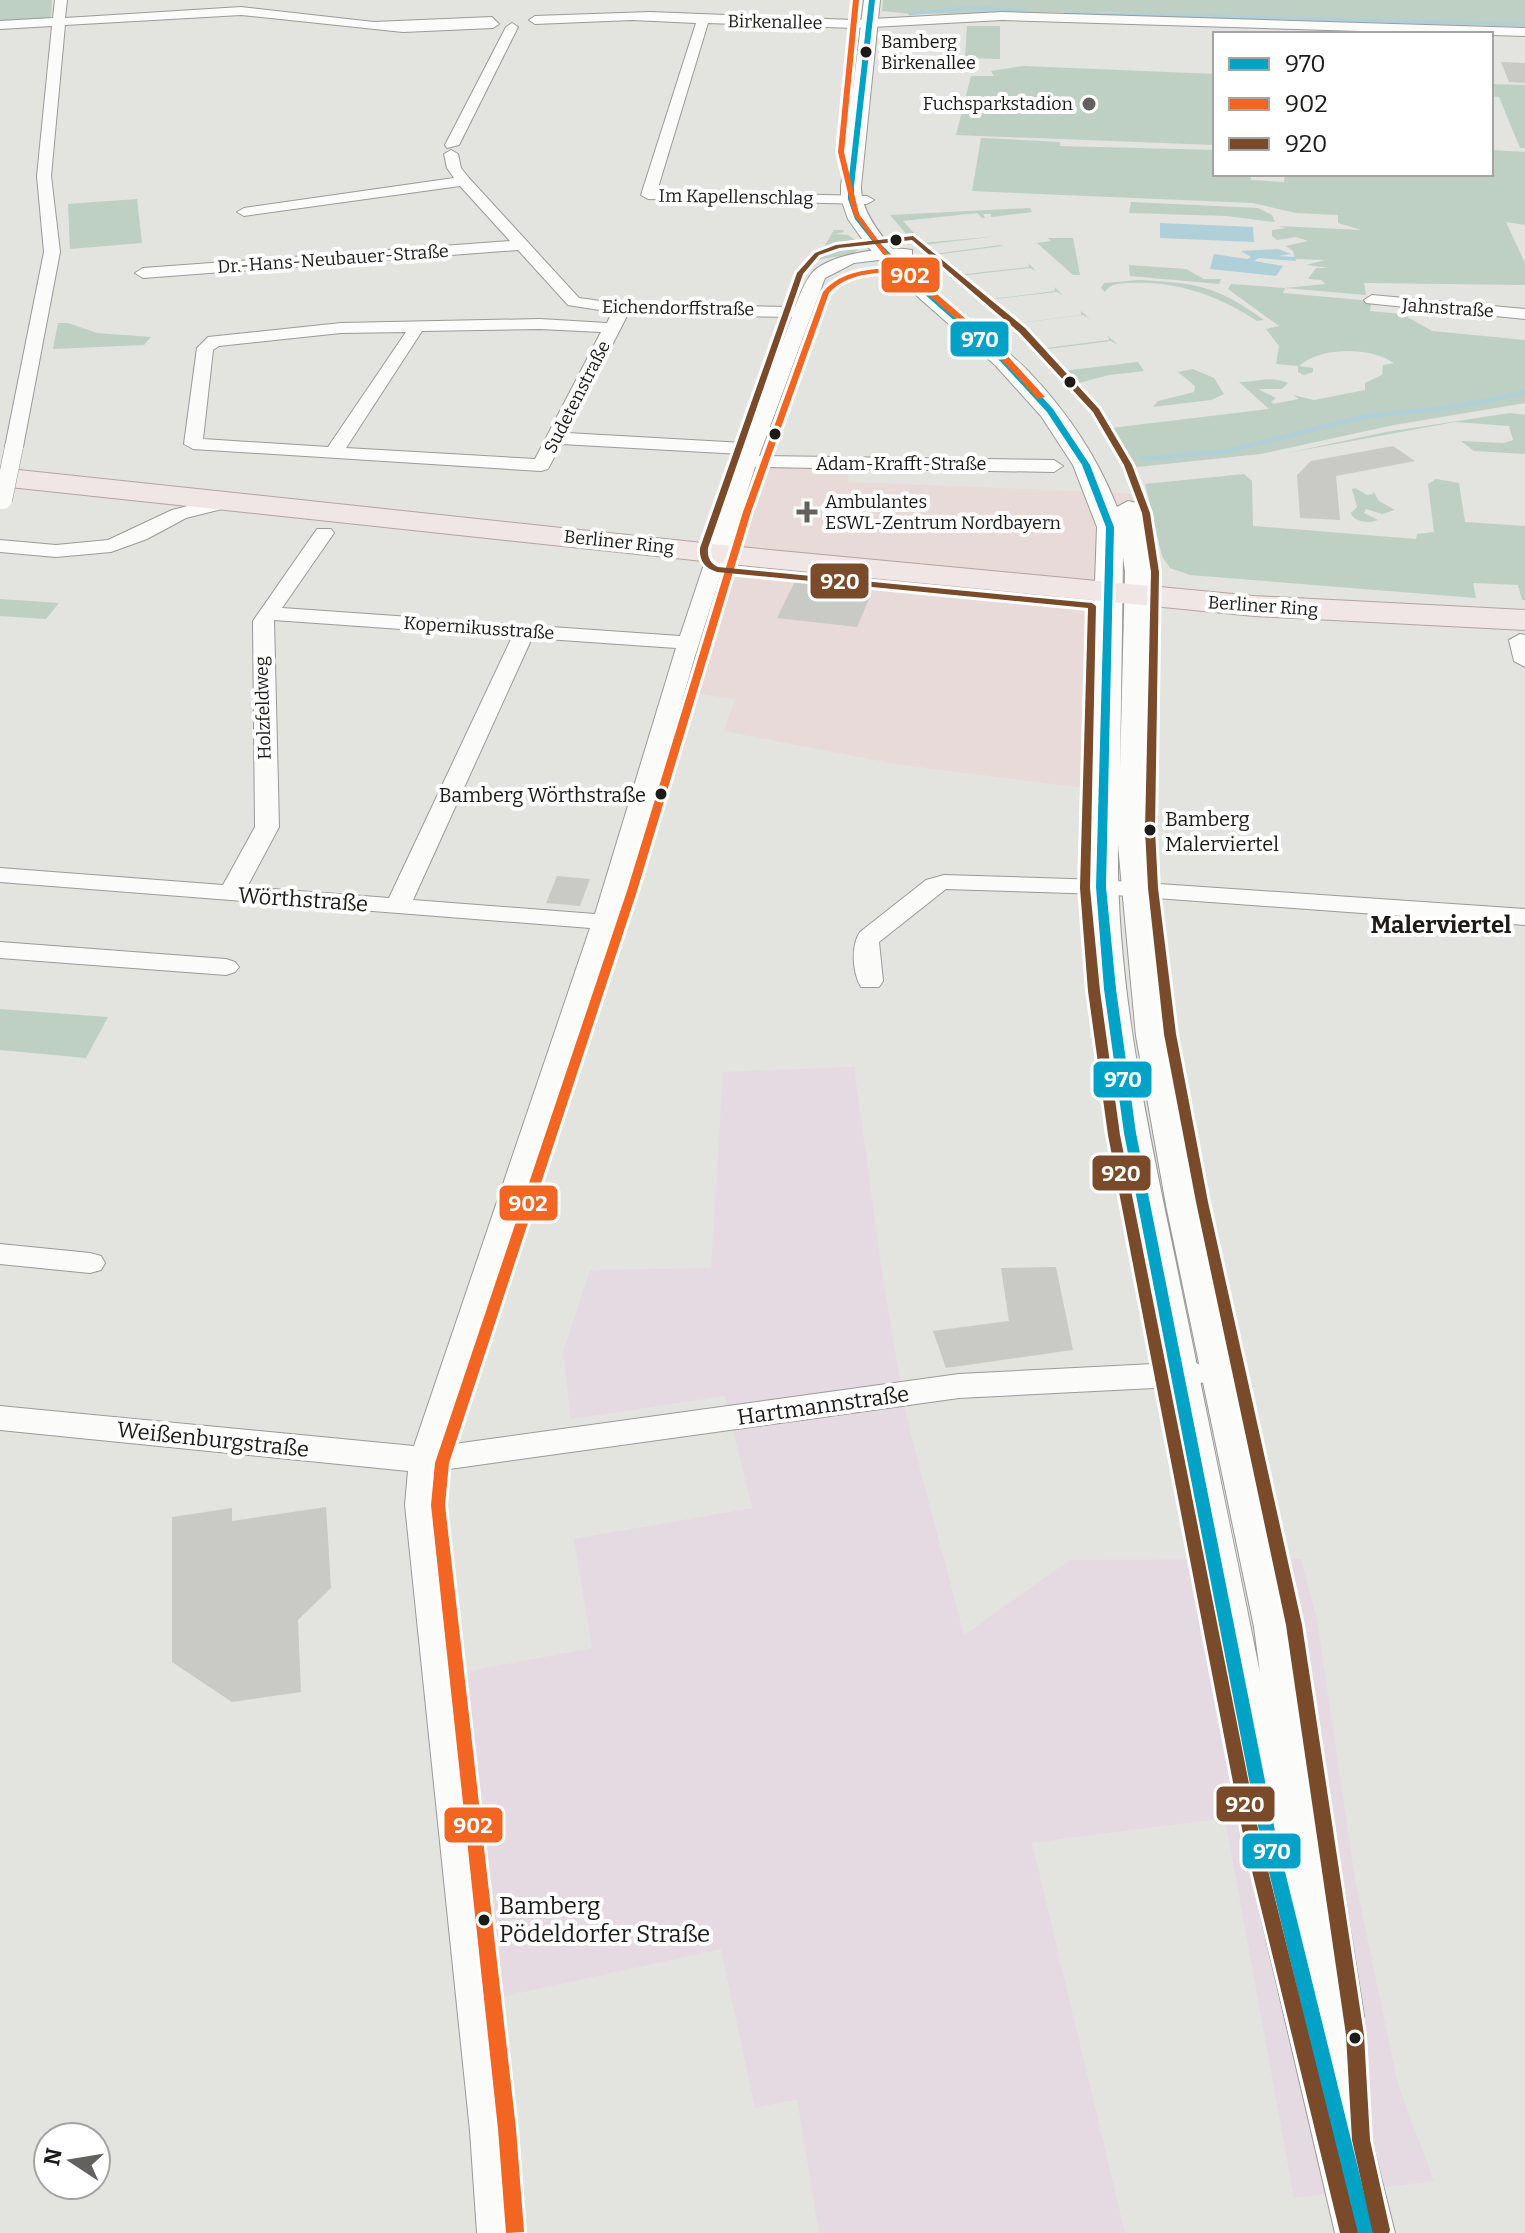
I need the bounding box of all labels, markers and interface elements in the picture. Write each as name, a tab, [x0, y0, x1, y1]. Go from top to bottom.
street label: Birkenallee	[727, 10, 823, 34]
place label: Bamberg Birkenallee	[881, 31, 976, 74]
legend	[1213, 32, 1493, 176]
marker: Bamberg Birkenallee	[858, 44, 874, 60]
text: 970	[1285, 50, 1326, 78]
text: 902	[1285, 90, 1328, 118]
place label: Fuchsparkstadion	[923, 93, 1074, 115]
marker: Fuchsparkstadion	[1080, 95, 1098, 113]
text: 920	[1285, 130, 1328, 158]
street label: Im Kapellenschlag	[658, 185, 814, 209]
unlabelled marker	[888, 232, 904, 248]
street label: Dr.-Hans-Neubauer-Straße	[217, 240, 449, 278]
line badge: 902	[880, 256, 941, 294]
text: 902	[890, 262, 930, 289]
street label: Jahnstraße	[1400, 294, 1495, 322]
street label: Eichendorffstraße	[602, 296, 754, 320]
line badge: 970	[949, 320, 1010, 358]
text: 970	[961, 326, 999, 353]
street label: Sudetenstraße	[539, 337, 615, 457]
unlabelled marker	[1062, 374, 1078, 390]
unlabelled marker	[767, 426, 783, 442]
street label: Adam-Krafft-Straße	[816, 453, 986, 475]
place label: Ambulantes ESWL-Zentrum Nordbayern	[825, 491, 1062, 534]
marker: Ambulantes ESWL-Zentrum Nordbayern	[796, 501, 818, 523]
street label: Berliner Ring	[563, 525, 675, 559]
line badge: 920	[809, 562, 870, 600]
text: 920	[820, 568, 860, 595]
street label: Berliner Ring	[1207, 591, 1319, 621]
street label: Kopernikusstraße	[403, 612, 555, 644]
street label: Holzfeldweg	[250, 656, 276, 760]
place label: Bamberg Wörthstraße	[439, 783, 646, 807]
marker: Bamberg Wörthstraße	[653, 786, 669, 802]
place label: Bamberg Malerviertel	[1165, 807, 1279, 856]
marker: Bamberg Malerviertel	[1142, 822, 1158, 838]
street label: Wörthstraße	[237, 881, 369, 918]
district label: Malerviertel	[1370, 911, 1512, 939]
line badge: 970	[1092, 1060, 1153, 1099]
text: 970	[1104, 1066, 1142, 1093]
line badge: 920	[1091, 1154, 1152, 1192]
text: 920	[1101, 1160, 1141, 1187]
line badge: 902	[498, 1184, 559, 1222]
text: 902	[508, 1190, 548, 1217]
street label: Hartmannstraße	[735, 1380, 911, 1431]
street label: Weißenburgstraße	[116, 1416, 310, 1463]
line badge: 920	[1215, 1785, 1276, 1823]
text: 920	[1225, 1791, 1265, 1818]
line badge: 902	[443, 1806, 504, 1844]
text: 902	[453, 1812, 493, 1839]
line badge: 970	[1241, 1832, 1302, 1870]
text: 970	[1253, 1838, 1291, 1865]
place label: Bamberg Pödeldorfer Straße	[499, 1892, 710, 1948]
marker: Bamberg Pödeldorfer Straße	[476, 1912, 492, 1928]
unlabelled marker	[1347, 2030, 1363, 2046]
north arrow	[32, 2121, 112, 2201]
text: N	[38, 2146, 68, 2168]

